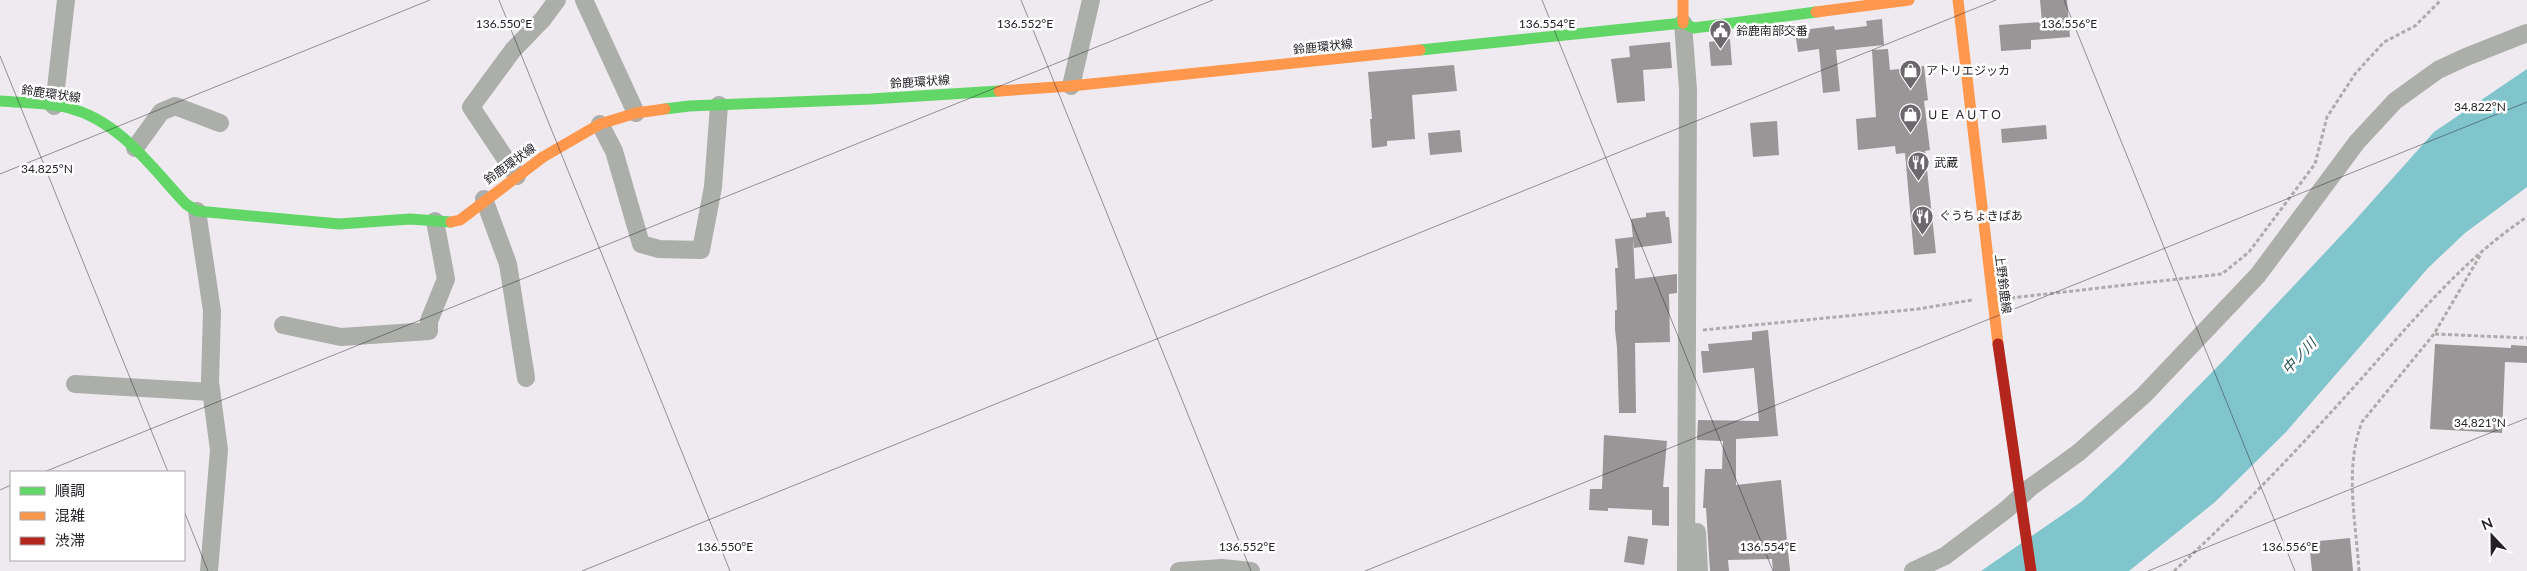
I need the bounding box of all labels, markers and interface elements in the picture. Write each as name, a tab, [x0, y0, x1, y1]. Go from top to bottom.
text: 136.550°E	[476, 16, 532, 31]
text: 136.552°E	[997, 16, 1053, 31]
text: 136.554°E	[1519, 16, 1575, 31]
text: 136.556°E	[2041, 16, 2097, 31]
public building icon: 鈴鹿南部交番	[1708, 19, 1732, 50]
place label: 鈴鹿南部交番	[1736, 23, 1808, 38]
street label: 鈴鹿環状線	[1292, 36, 1354, 57]
shop icon: アトリエジッカ	[1898, 59, 1922, 90]
place label: アトリエジッカ	[1926, 63, 2010, 78]
street label: 鈴鹿環状線	[890, 72, 950, 91]
street label: 鈴鹿環状線	[20, 82, 82, 105]
text: 34.822°N	[2454, 99, 2506, 114]
shop icon: ＵＥ ＡＵＴＯ	[1899, 103, 1923, 134]
place label: ＵＥ ＡＵＴＯ	[1927, 107, 2002, 122]
street label: 鈴鹿環状線	[481, 140, 538, 187]
restaurant icon: 武蔵	[1906, 151, 1930, 182]
place label: 武蔵	[1934, 155, 1958, 170]
text: 34.825°N	[21, 161, 73, 176]
restaurant icon: ぐうちょきぱあ	[1911, 204, 1935, 235]
place label: ぐうちょきぱあ	[1939, 208, 2023, 223]
street label: 上野鈴鹿線	[1992, 253, 2015, 315]
water label: 中ノ川	[2278, 333, 2321, 377]
text: 34.821°N	[2454, 415, 2506, 430]
legend	[10, 471, 185, 561]
text: 順調	[55, 481, 85, 499]
text: 混雑	[55, 506, 85, 524]
north arrow	[2467, 511, 2517, 561]
text: N	[2479, 514, 2495, 533]
text: 渋滞	[55, 531, 85, 549]
text: 136.550°E	[697, 539, 753, 554]
text: 136.552°E	[1219, 539, 1275, 554]
text: 136.554°E	[1740, 539, 1796, 554]
text: 136.556°E	[2262, 539, 2318, 554]

